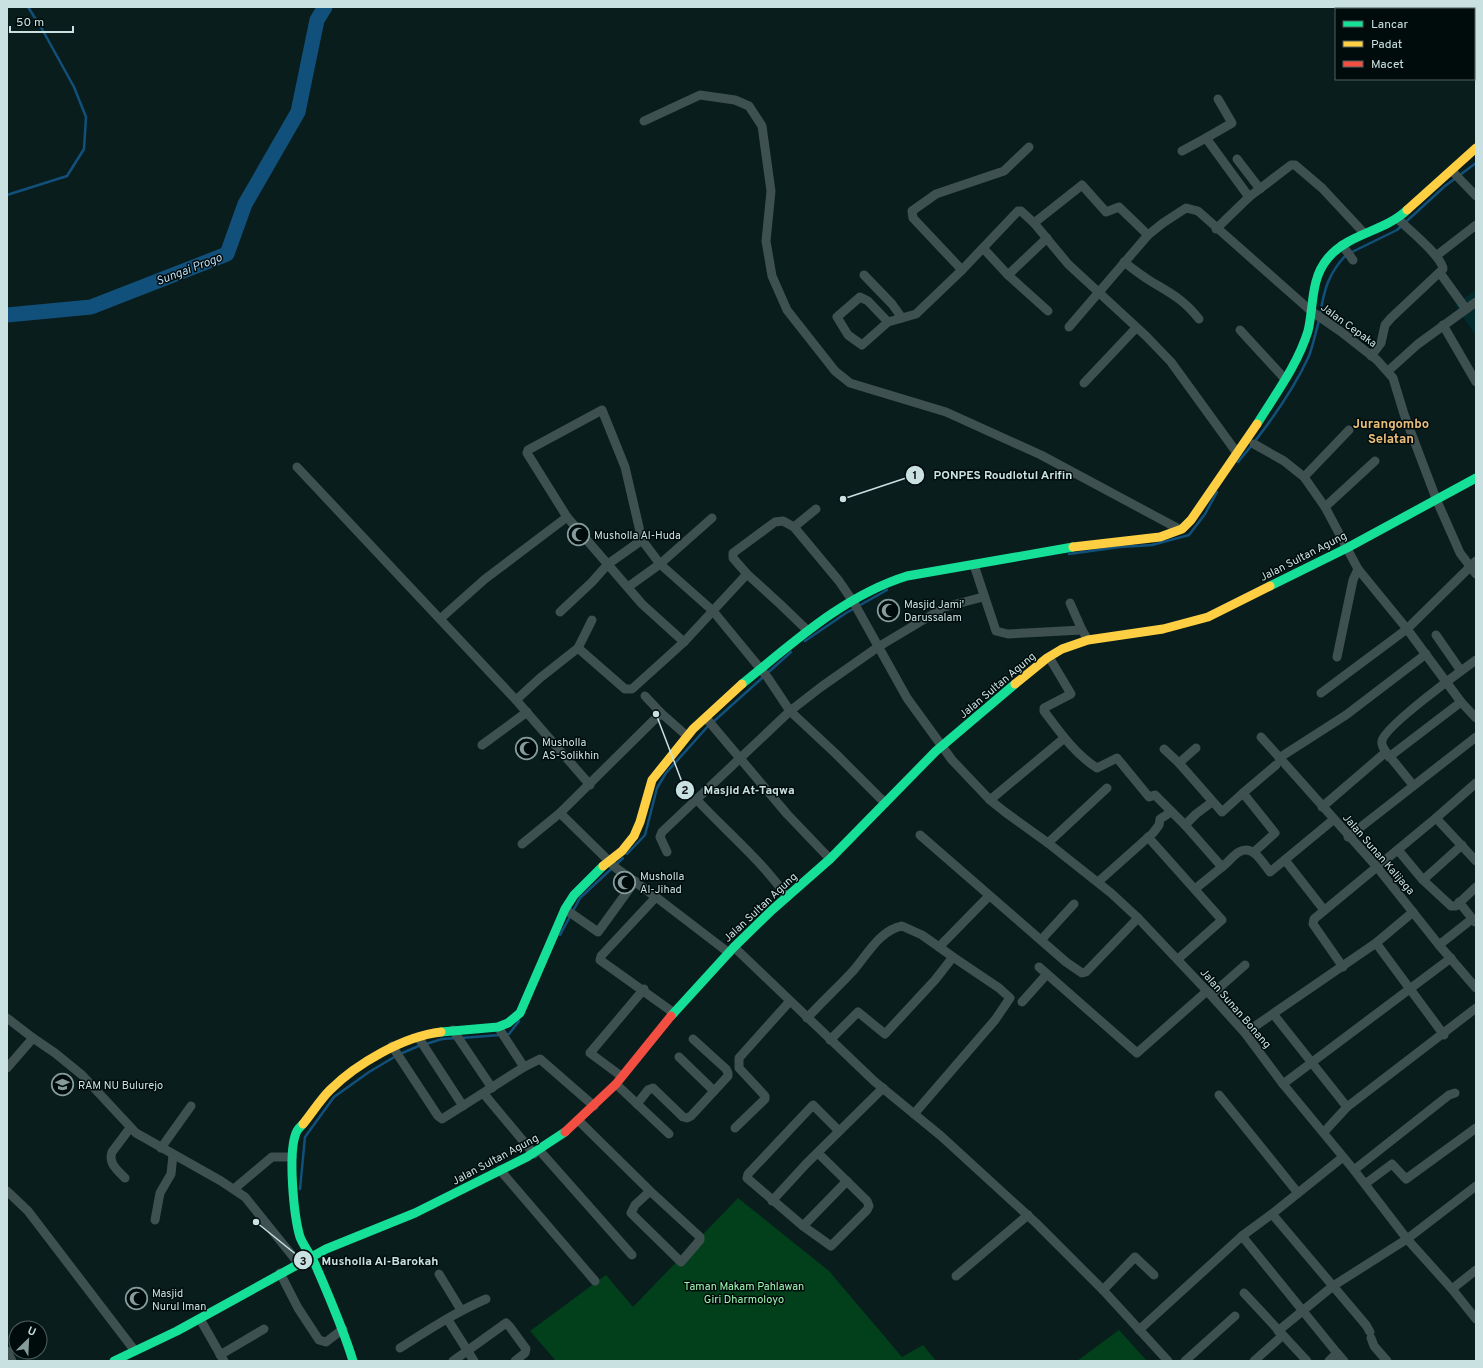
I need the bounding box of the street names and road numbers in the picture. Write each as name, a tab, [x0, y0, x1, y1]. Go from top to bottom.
street label: Jalan Cepaka	[1318, 301, 1379, 351]
street label: Jalan Sultan Agung	[1258, 529, 1349, 585]
street label: Jalan Sultan Agung	[956, 650, 1039, 722]
street label: Jalan Sunan Kalijaga	[1339, 811, 1417, 898]
street label: Jalan Sultan Agung	[721, 870, 800, 945]
street label: Jalan Sunan Bonang	[1197, 966, 1274, 1051]
street label: Jalan Sultan Agung	[450, 1131, 541, 1189]

